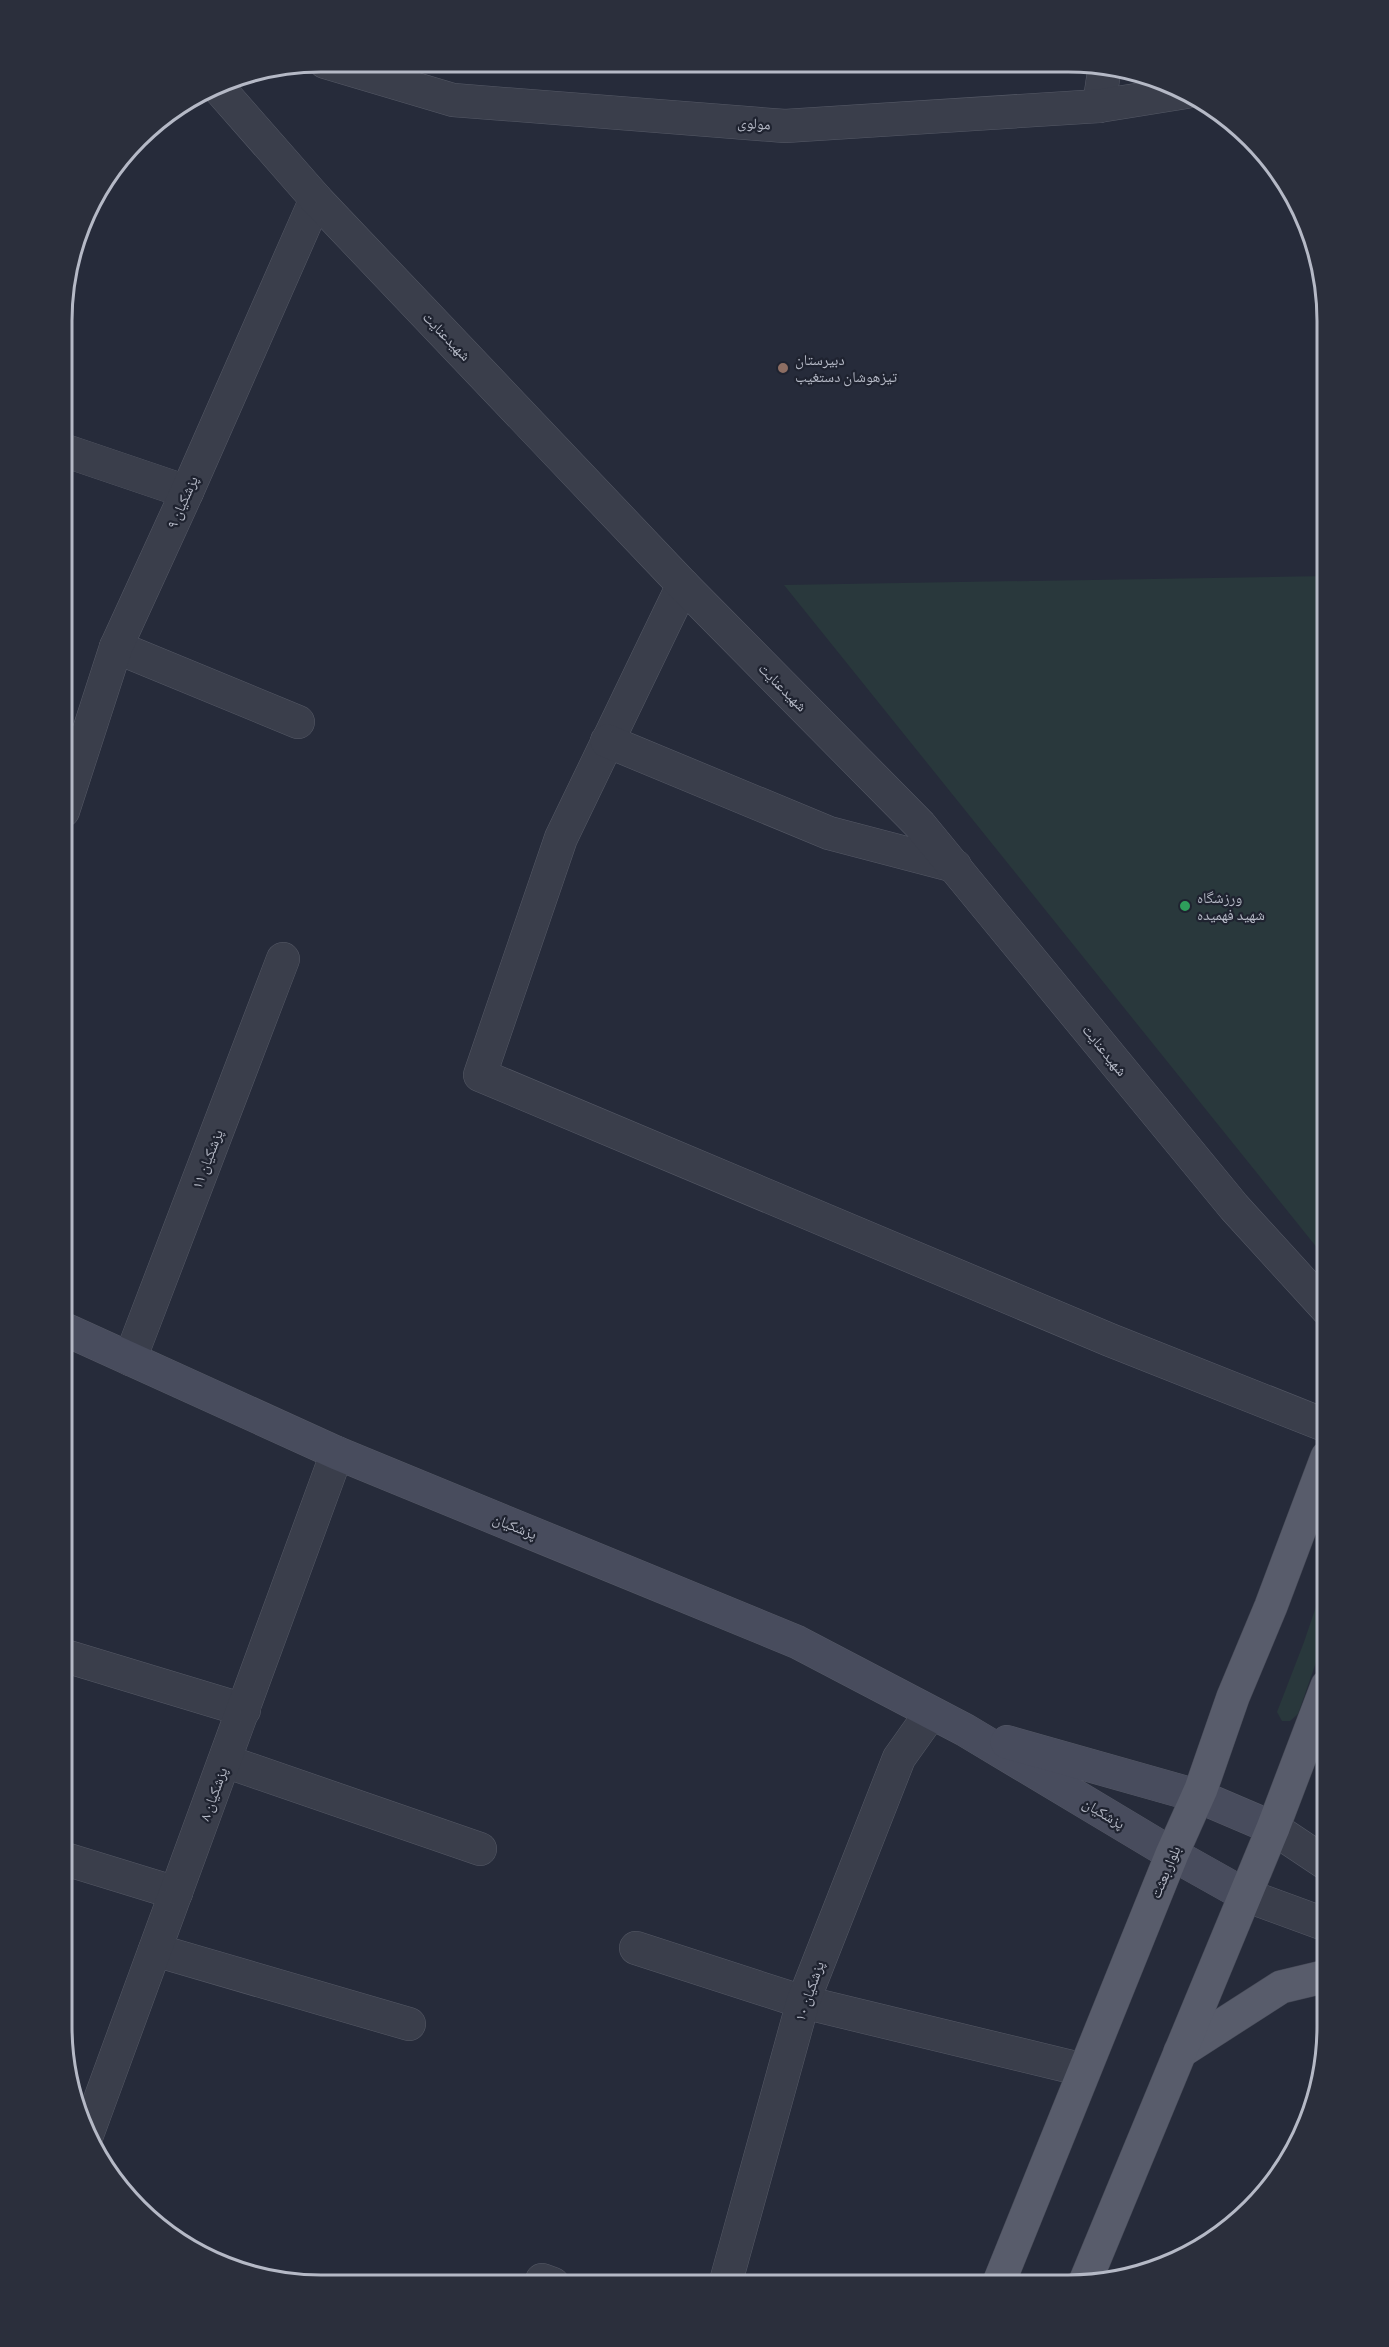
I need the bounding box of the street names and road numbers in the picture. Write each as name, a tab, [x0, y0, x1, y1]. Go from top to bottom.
street label: مولوی	[737, 111, 772, 135]
street label: شهیدعنایت	[418, 307, 476, 365]
street label: پزشکیان ۹	[161, 472, 203, 532]
street label: شهیدعنایت	[754, 658, 812, 716]
street label: شهیدعنایت	[1078, 1020, 1133, 1081]
street label: پزشکیان ۱۱	[186, 1126, 228, 1192]
street label: پزشکیان	[490, 1508, 540, 1544]
street label: پزشکیان ۸	[194, 1764, 232, 1824]
street label: پزشکیان	[1079, 1792, 1129, 1834]
street label: بلوار بعثت	[1145, 1843, 1185, 1901]
street label: پزشکیان ۱۰	[789, 1958, 829, 2024]

